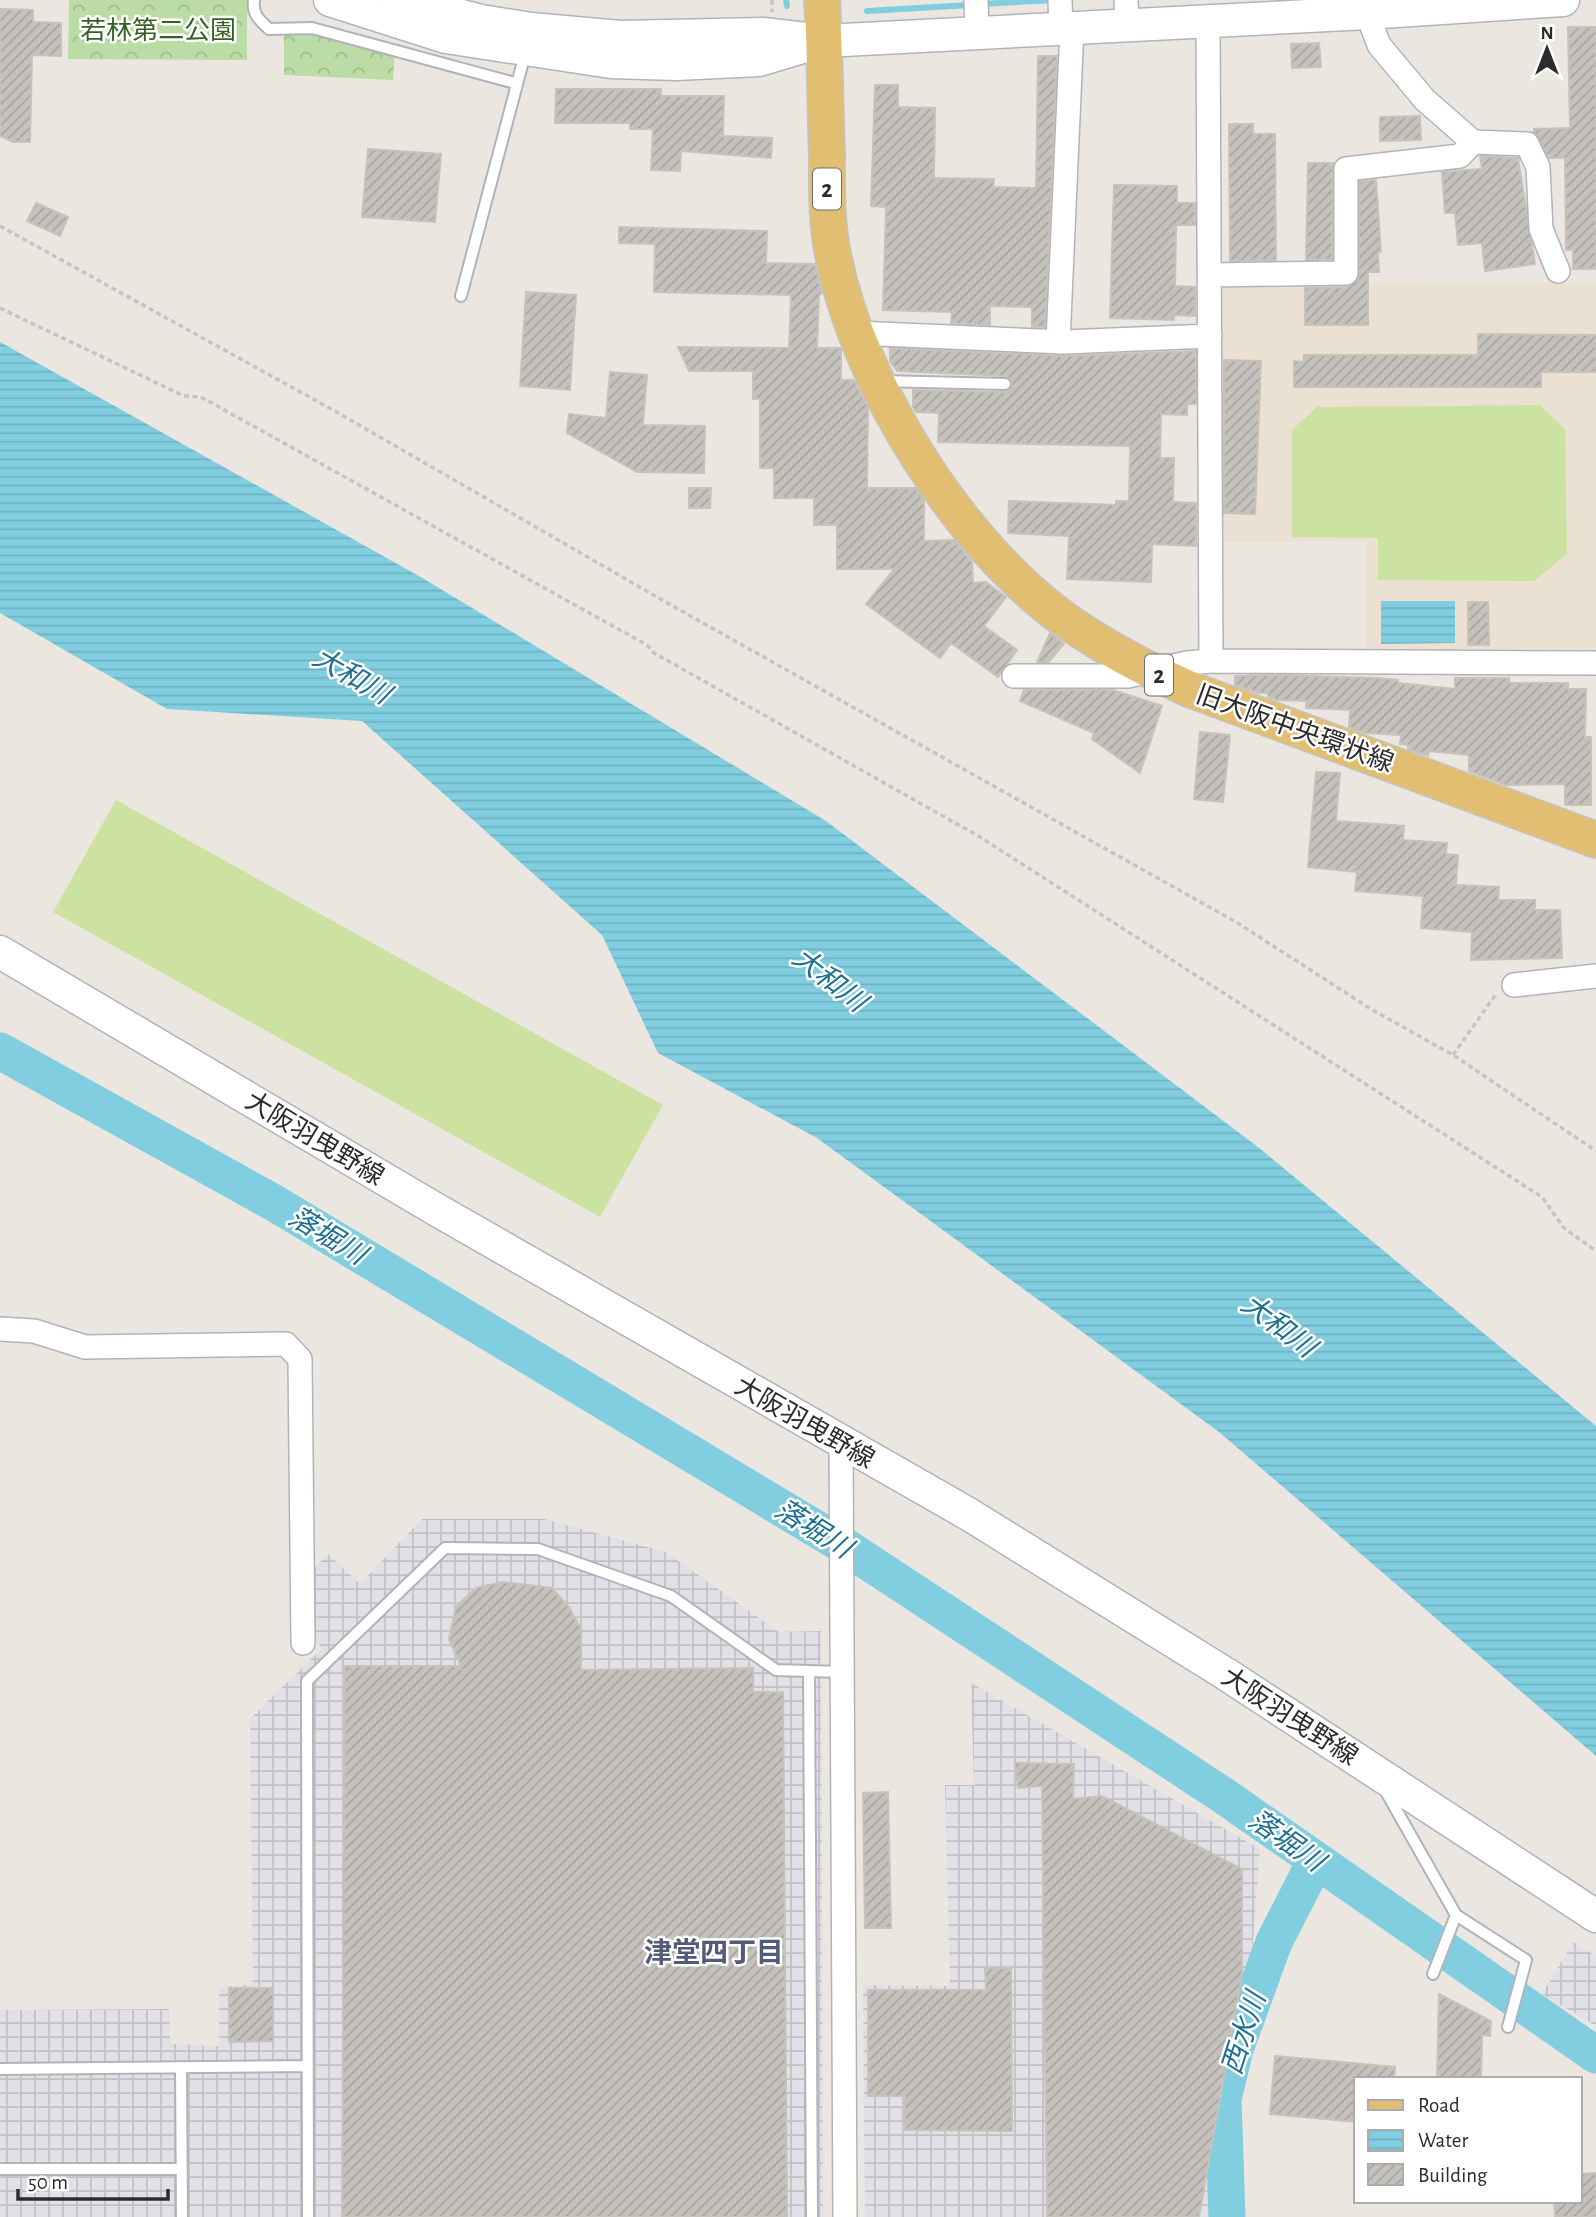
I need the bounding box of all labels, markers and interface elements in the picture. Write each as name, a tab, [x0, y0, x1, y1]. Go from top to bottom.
north arrow	[1512, 14, 1582, 84]
park label: 若林第二公園	[80, 17, 236, 44]
text: N	[1540, 24, 1554, 43]
road number: 2	[813, 168, 841, 210]
water label: 大和川	[308, 642, 398, 711]
road number: 2	[1145, 654, 1173, 696]
street label: 旧大阪中央環状線	[1192, 680, 1397, 777]
water label: 大和川	[787, 942, 874, 1019]
street label: 大阪羽曳野線	[241, 1087, 389, 1190]
water label: 落堀川	[284, 1201, 374, 1272]
water label: 大和川	[1236, 1289, 1323, 1365]
street label: 大阪羽曳野線	[730, 1372, 879, 1473]
water label: 落堀川	[770, 1494, 860, 1565]
street label: 大阪羽曳野線	[1217, 1663, 1363, 1770]
water label: 落堀川	[1243, 1804, 1332, 1879]
district label: 津堂四丁目	[644, 1937, 784, 1968]
water label: 西水川	[1217, 1986, 1272, 2078]
legend	[1354, 2077, 1582, 2203]
text: Road	[1418, 2095, 1460, 2116]
text: Water	[1418, 2130, 1468, 2151]
scale bar	[18, 2158, 168, 2202]
text: Building	[1418, 2165, 1488, 2186]
text: 50 m	[28, 2172, 68, 2193]

